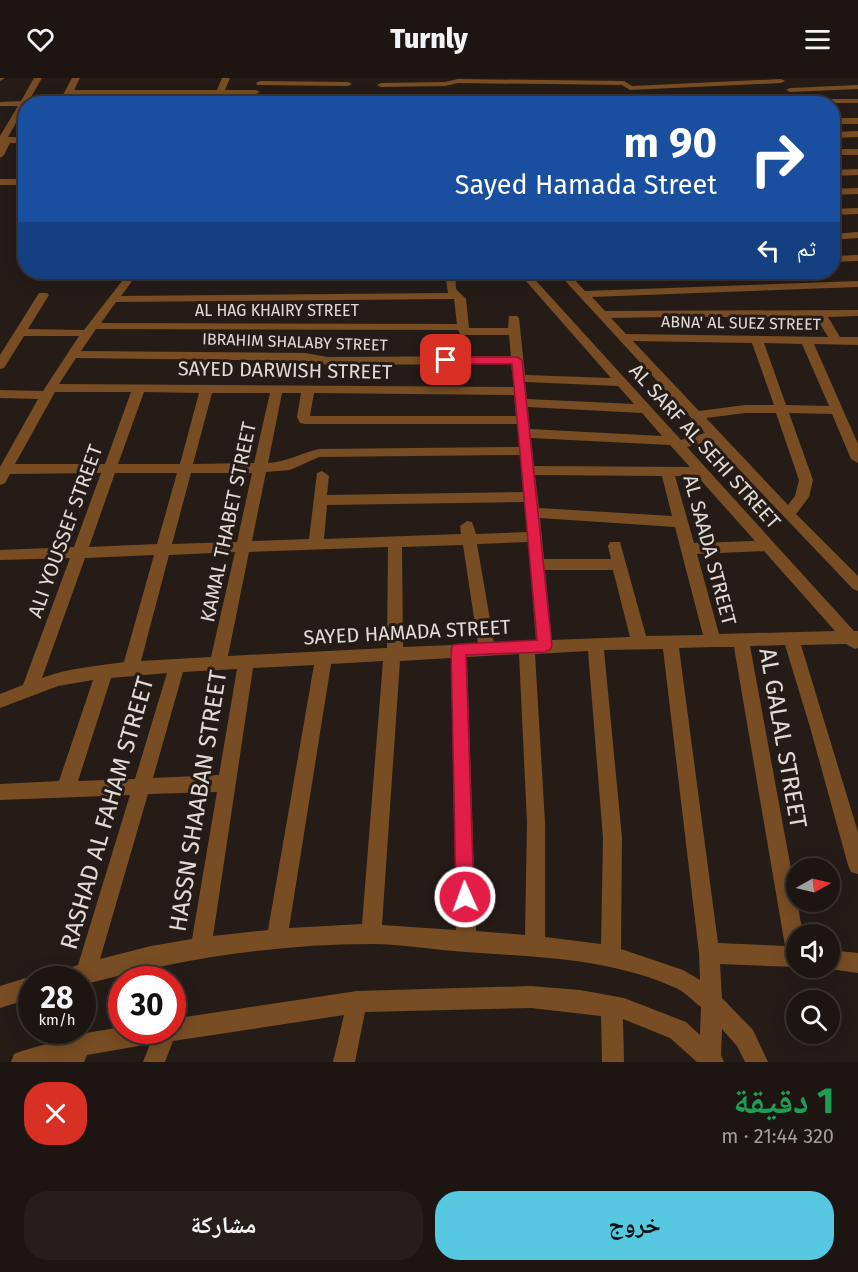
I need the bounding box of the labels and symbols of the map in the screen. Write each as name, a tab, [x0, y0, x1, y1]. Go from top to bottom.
street label: AL HAG KHAIRY STREET	[195, 301, 360, 320]
street label: ABNA' AL SUEZ STREET	[661, 312, 822, 334]
street label: IBRAHIM SHALABY STREET	[202, 329, 389, 355]
pin	[420, 334, 471, 385]
street label: SAYED DARWISH STREET	[178, 356, 393, 384]
street label: AL SARF AL SEHI STREET	[624, 358, 786, 534]
street label: KAMAL THABET STREET	[195, 419, 261, 624]
street label: ALI YOUSSEF STREET	[23, 441, 108, 621]
street label: AL SAADA STREET	[678, 472, 742, 628]
street label: SAYED HAMADA STREET	[303, 615, 512, 649]
street label: AL GALAL STREET	[753, 646, 813, 831]
street label: HASSN SHAABAN STREET	[164, 668, 233, 934]
street label: RASHAD AL FAHAM STREET	[55, 673, 160, 953]
north arrow	[786, 858, 840, 912]
position arrow	[433, 865, 497, 929]
speed limit sign: 30	[108, 966, 186, 1044]

